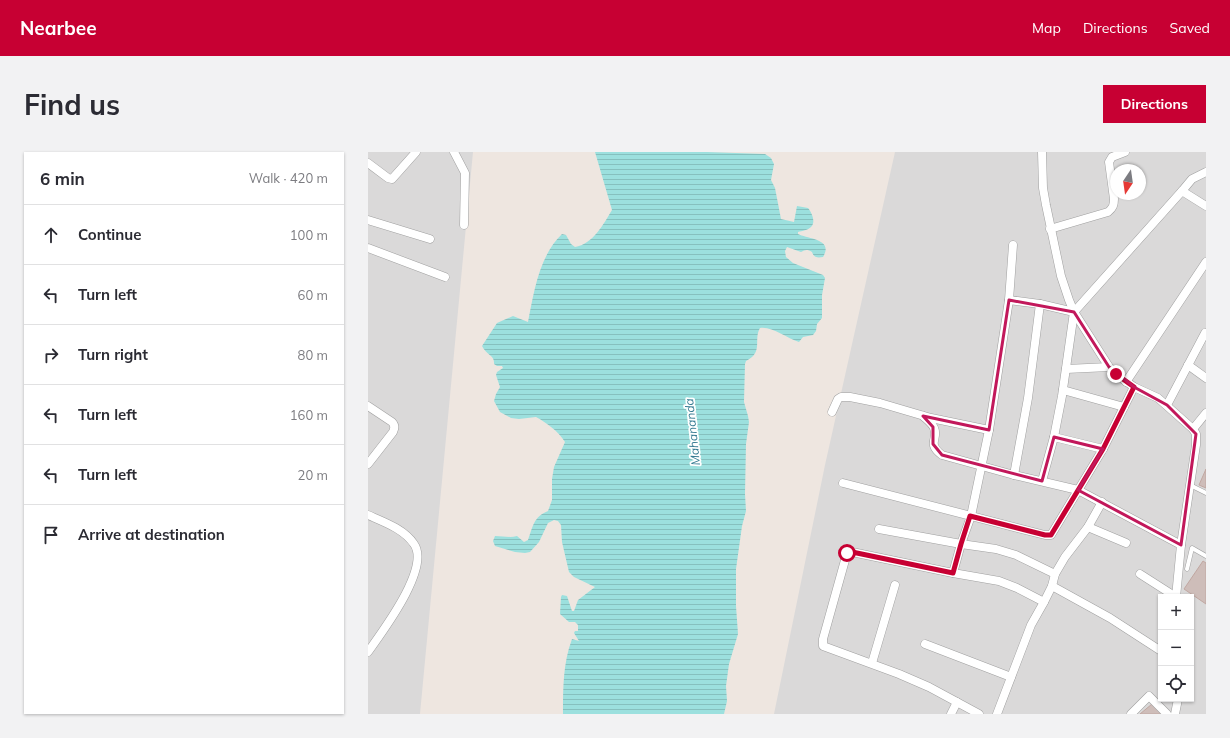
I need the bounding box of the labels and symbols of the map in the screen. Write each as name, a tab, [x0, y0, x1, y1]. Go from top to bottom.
north arrow	[1110, 164, 1146, 200]
route end	[1107, 365, 1125, 383]
water label: Mahananda	[681, 398, 703, 466]
route start	[838, 544, 856, 562]

